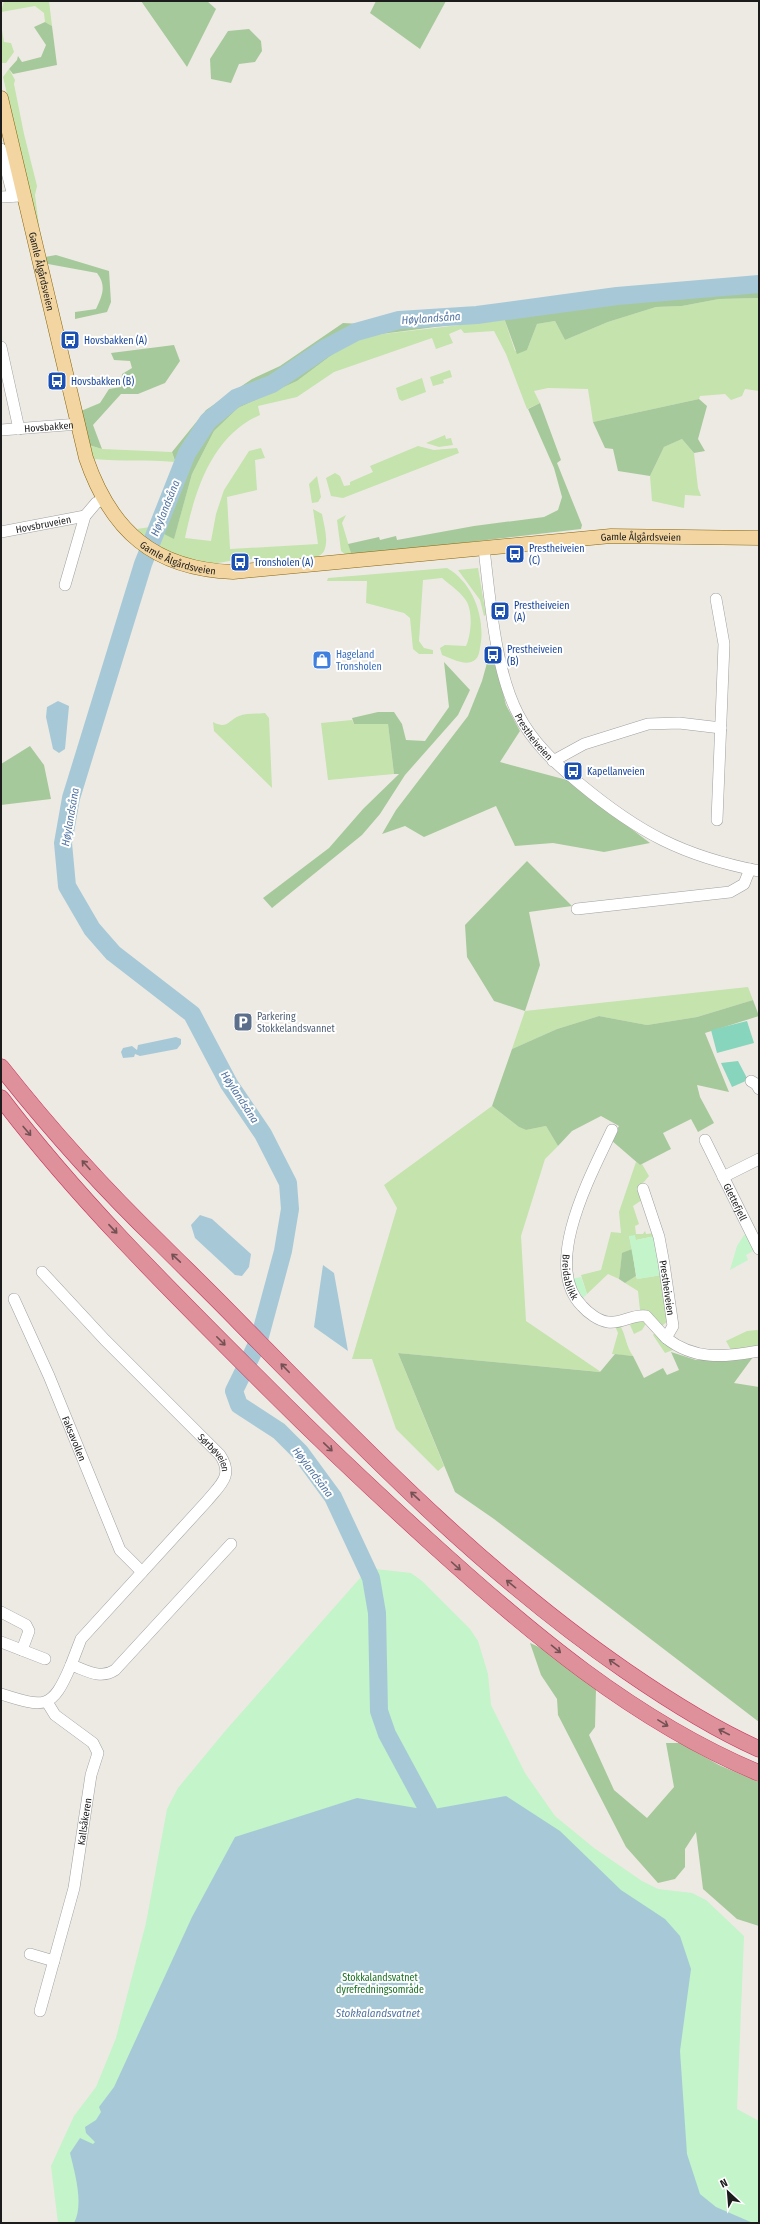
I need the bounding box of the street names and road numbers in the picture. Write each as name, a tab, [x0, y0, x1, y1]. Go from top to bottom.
street label: Gamle Ålgårdsveien	[26, 231, 56, 312]
street label: Hovsbakken	[24, 419, 74, 435]
street label: Hovsbruveien	[15, 514, 72, 536]
street label: Gamle Ålgårdsveien	[600, 529, 681, 544]
street label: Gamle Ålgårdsveien	[137, 539, 216, 578]
street label: Prestheiveien	[512, 712, 555, 763]
street label: Glettefjell	[720, 1181, 749, 1223]
street label: Breidablikk	[559, 1254, 580, 1303]
street label: Prestheiveien	[656, 1259, 676, 1316]
street label: Faksavollen	[59, 1415, 88, 1463]
street label: Sørbøveien	[195, 1431, 231, 1472]
street label: Kallsåkeren	[76, 1797, 94, 1846]

